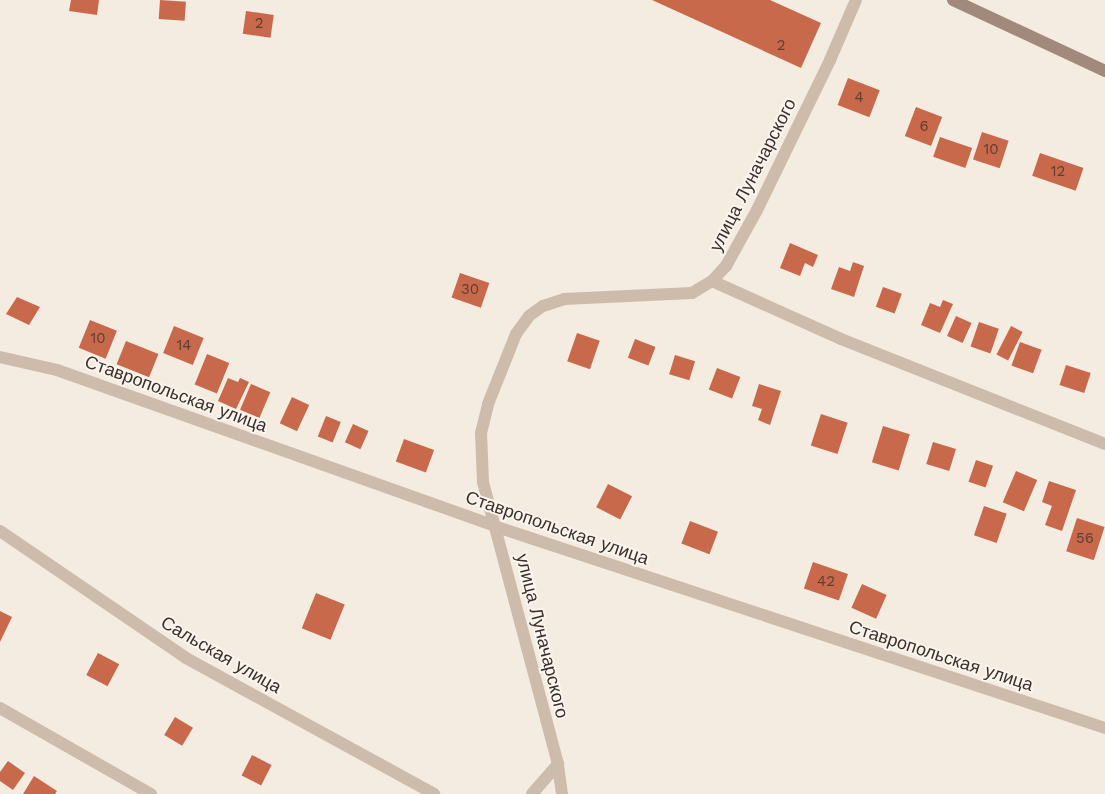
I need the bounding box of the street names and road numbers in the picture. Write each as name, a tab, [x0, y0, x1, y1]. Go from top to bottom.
street label: улица Луначарского	[705, 95, 801, 255]
street label: Ставропольская улица	[82, 351, 270, 437]
street label: Ставропольская улица	[462, 486, 652, 570]
street label: улица Луначарского	[511, 551, 573, 721]
street label: Сальская улица	[157, 612, 285, 698]
street label: Ставропольская улица	[846, 616, 1036, 696]

